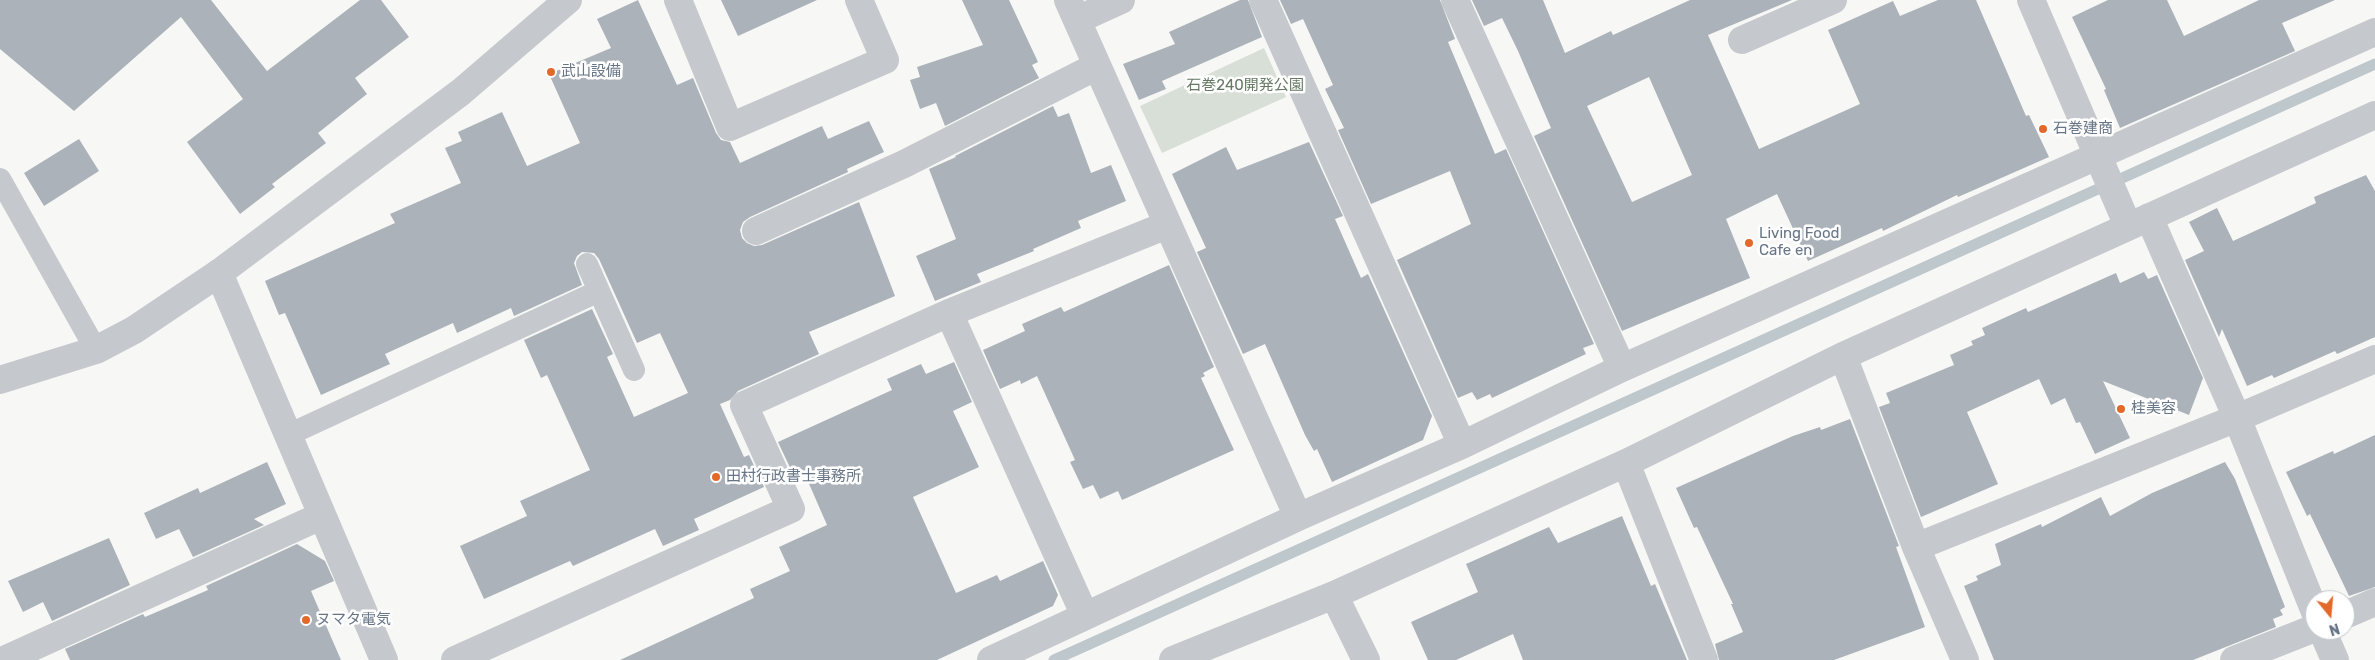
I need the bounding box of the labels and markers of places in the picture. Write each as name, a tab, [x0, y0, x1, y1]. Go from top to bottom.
place label: 武山設備	[561, 63, 621, 81]
marker: 武山設備	[545, 66, 557, 78]
place label: 石巻建商	[2053, 120, 2113, 138]
marker: 石巻建商	[2037, 123, 2049, 135]
place label: Living Food Cafe en	[1759, 225, 1839, 260]
marker: Living Food Cafe en	[1743, 237, 1755, 249]
place label: 桂美容	[2131, 400, 2176, 418]
marker: 桂美容	[2115, 403, 2127, 415]
place label: 田村行政書士事務所	[726, 468, 861, 486]
marker: 田村行政書士事務所	[710, 471, 722, 483]
place label: ヌマタ電気	[316, 611, 391, 629]
marker: ヌマタ電気	[300, 614, 312, 626]

